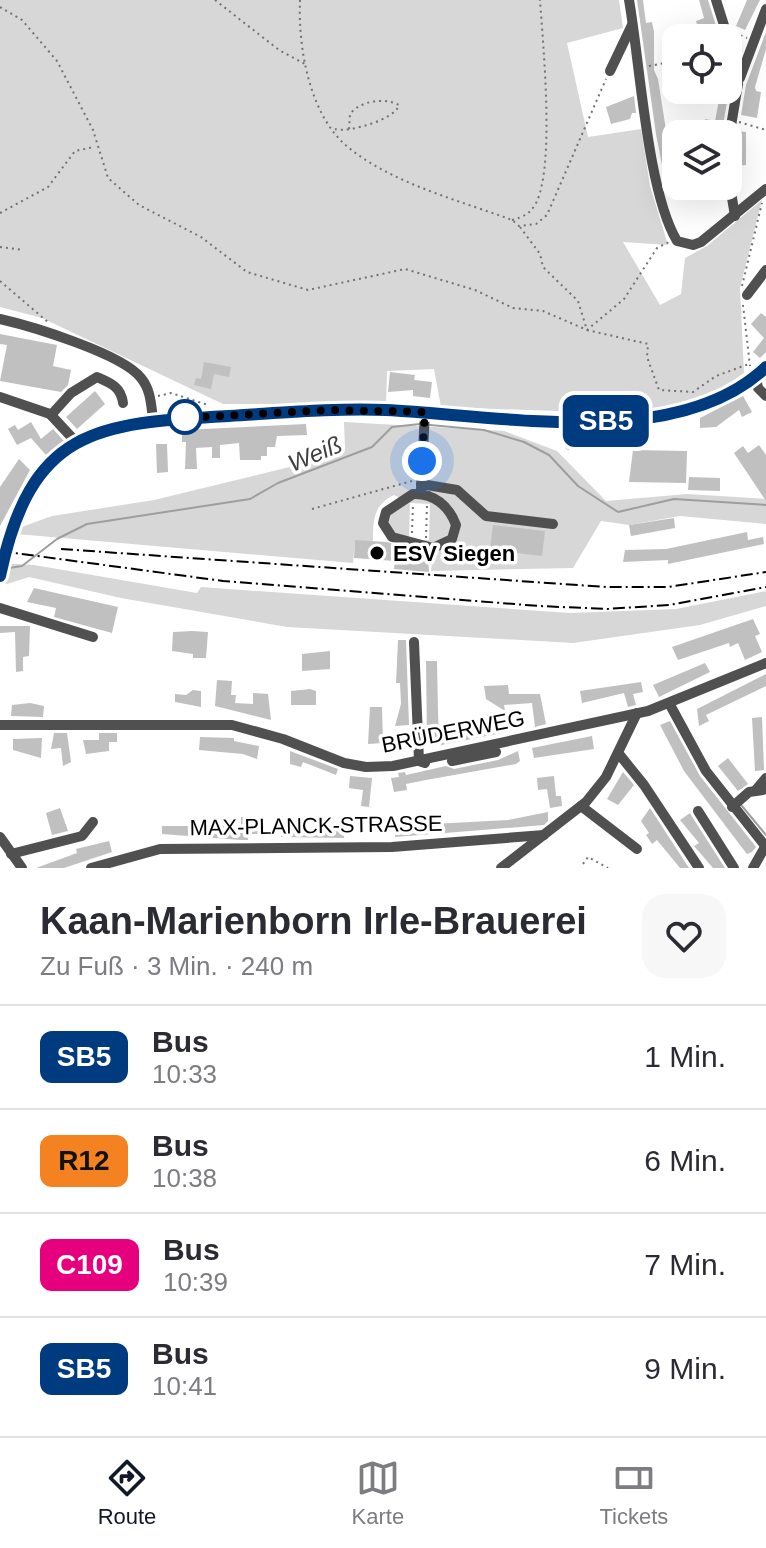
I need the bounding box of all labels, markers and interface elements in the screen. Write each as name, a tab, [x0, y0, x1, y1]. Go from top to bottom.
map controls	[662, 24, 742, 200]
button: locate	[662, 24, 742, 104]
button: layers	[662, 120, 742, 200]
line badge: SB5	[560, 395, 652, 447]
unlabelled marker	[168, 400, 202, 434]
text: SB5	[579, 405, 633, 436]
water label: Weiß	[284, 430, 346, 477]
your location	[402, 441, 442, 481]
place label: ESV Siegen	[393, 541, 515, 566]
marker: ESV Siegen	[368, 544, 386, 562]
street label: BRÜDERWEG	[380, 705, 527, 758]
street label: MAX-PLANCK-STRASSE	[189, 811, 443, 840]
button: heart	[642, 894, 726, 978]
text: Kaan-Marienborn Irle-Brauerei	[40, 900, 587, 942]
text: Zu Fuß · 3 Min. · 240 m	[40, 951, 313, 981]
text: Bus	[152, 1025, 209, 1058]
text: 1 Min.	[644, 1040, 726, 1073]
text: SB5	[57, 1041, 111, 1072]
text: 10:33	[152, 1059, 217, 1089]
text: Bus	[152, 1129, 209, 1162]
text: 6 Min.	[644, 1144, 726, 1177]
text: R12	[58, 1145, 110, 1176]
text: 10:38	[152, 1163, 217, 1193]
text: Bus	[163, 1233, 220, 1266]
text: 7 Min.	[644, 1248, 726, 1281]
text: C109	[56, 1249, 123, 1280]
text: 10:39	[163, 1267, 228, 1297]
text: Bus	[152, 1337, 209, 1370]
text: 9 Min.	[644, 1352, 726, 1385]
text: SB5	[57, 1353, 111, 1384]
text: 10:41	[152, 1371, 217, 1401]
tab: Route	[98, 1456, 156, 1530]
tab: Karte	[352, 1456, 404, 1530]
tab: Tickets	[599, 1456, 668, 1530]

